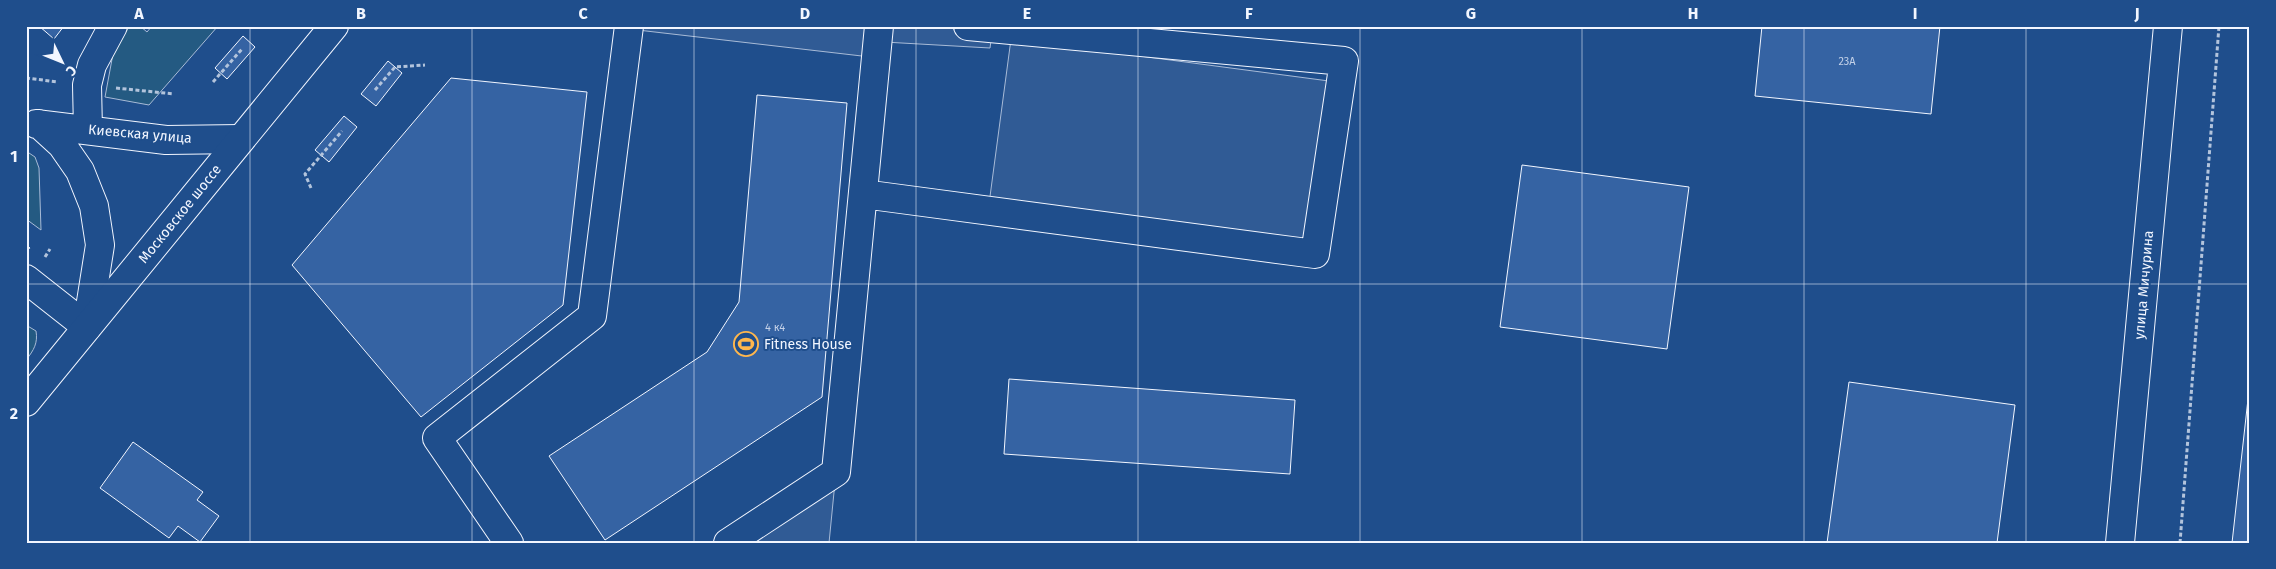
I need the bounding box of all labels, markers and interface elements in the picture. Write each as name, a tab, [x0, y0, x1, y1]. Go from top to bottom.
text: A	[133, 4, 144, 23]
text: B	[356, 4, 366, 23]
text: C	[578, 4, 588, 23]
text: D	[800, 4, 810, 23]
text: E	[1023, 4, 1031, 23]
text: F	[1245, 4, 1253, 23]
text: G	[1466, 4, 1476, 23]
text: H	[1688, 4, 1698, 23]
text: I	[1913, 4, 1917, 23]
text: J	[2133, 4, 2140, 23]
north arrow	[38, 38, 88, 88]
house number: 23А	[1838, 55, 1856, 68]
text: С	[62, 62, 80, 79]
street label: Киевская улица	[87, 121, 193, 147]
text: 1	[10, 147, 18, 166]
street label: Московское шоссе	[135, 161, 225, 267]
street label: улица Мичурина	[2131, 230, 2157, 340]
house number: 4 к4	[765, 321, 785, 334]
sports icon: Fitness House	[733, 331, 759, 357]
place label: Fitness House	[764, 336, 852, 353]
text: 2	[10, 404, 18, 423]

